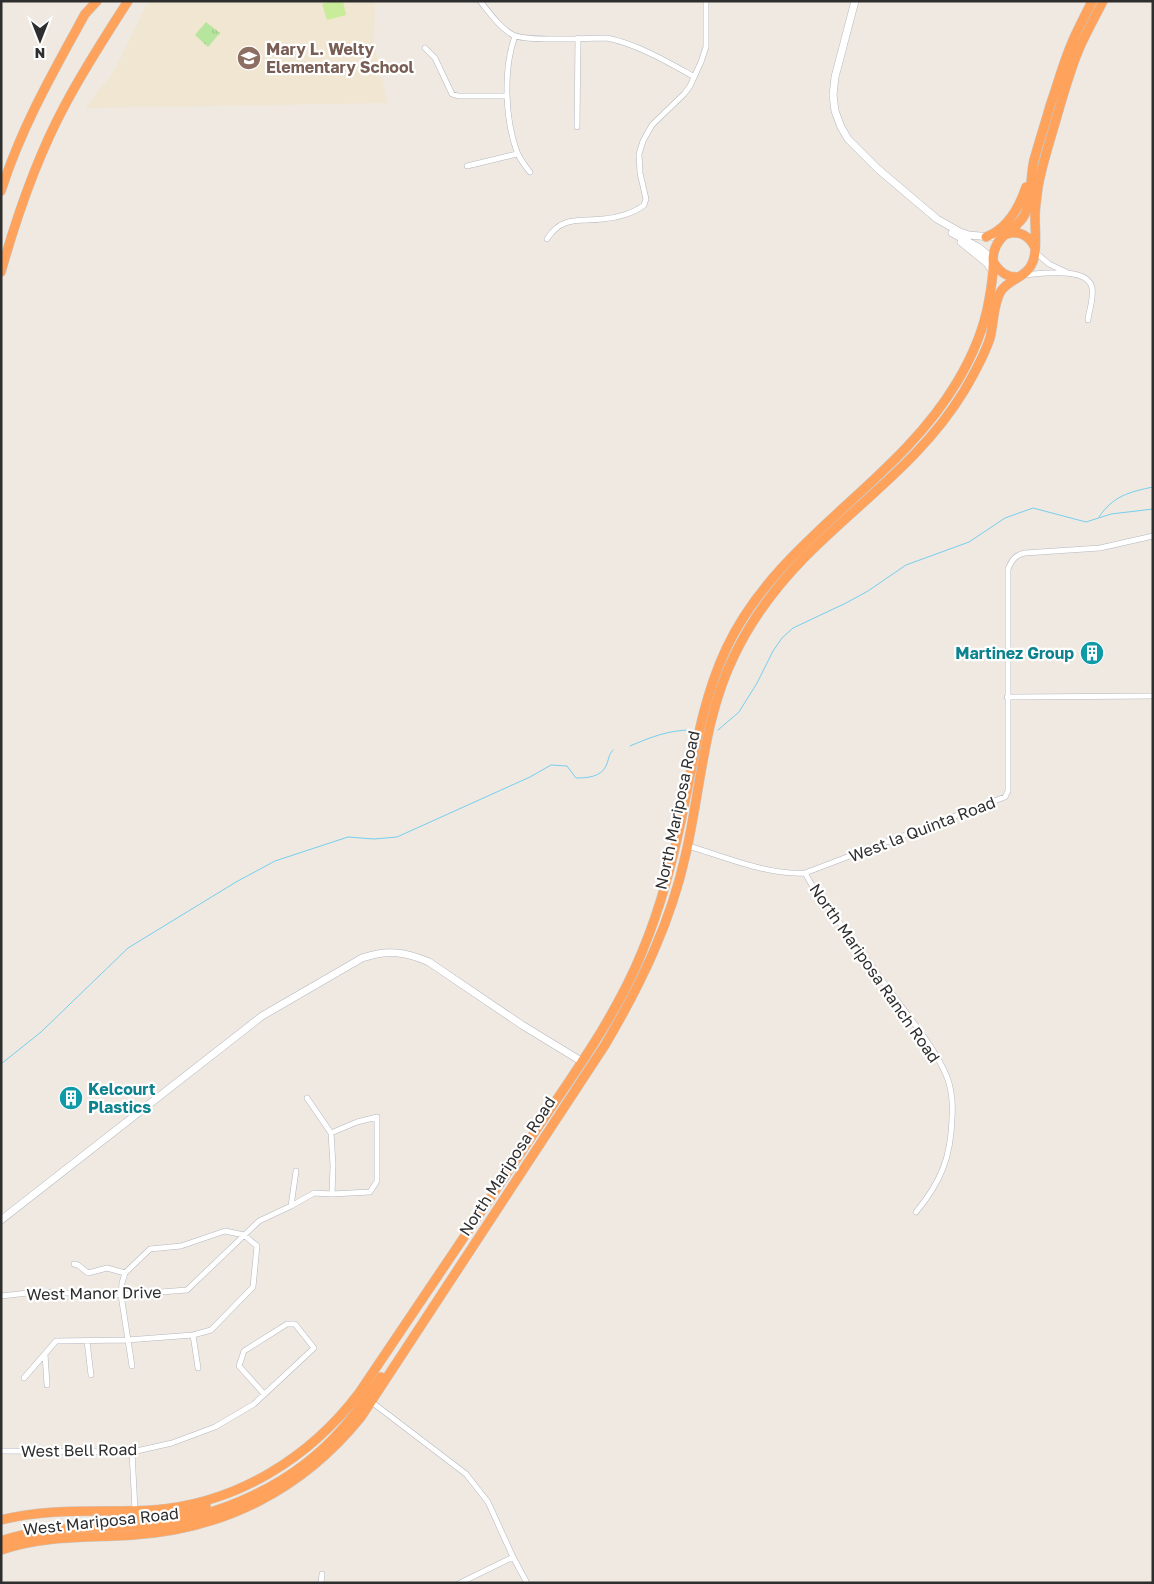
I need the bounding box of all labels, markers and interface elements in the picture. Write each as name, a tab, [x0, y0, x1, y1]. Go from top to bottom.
north arrow	[15, 15, 65, 65]
place label: Mary L. Welty Elementary School	[266, 39, 415, 77]
text: N	[35, 45, 45, 62]
school or university icon: Mary L. Welty Elementary School	[236, 45, 262, 71]
building icon: Martinez Group	[1079, 640, 1105, 666]
place label: Martinez Group	[955, 643, 1074, 663]
street label: North Mariposa Road	[650, 729, 704, 891]
street label: West la Quinta Road	[846, 792, 998, 866]
street label: North Mariposa Ranch Road	[805, 880, 945, 1066]
place label: Kelcourt Plastics	[88, 1079, 155, 1117]
building icon: Kelcourt Plastics	[58, 1085, 84, 1111]
street label: North Mariposa Road	[454, 1093, 560, 1239]
street label: West Manor Drive	[26, 1282, 162, 1304]
street label: West Bell Road	[21, 1439, 137, 1461]
street label: West Mariposa Road	[22, 1503, 180, 1539]

